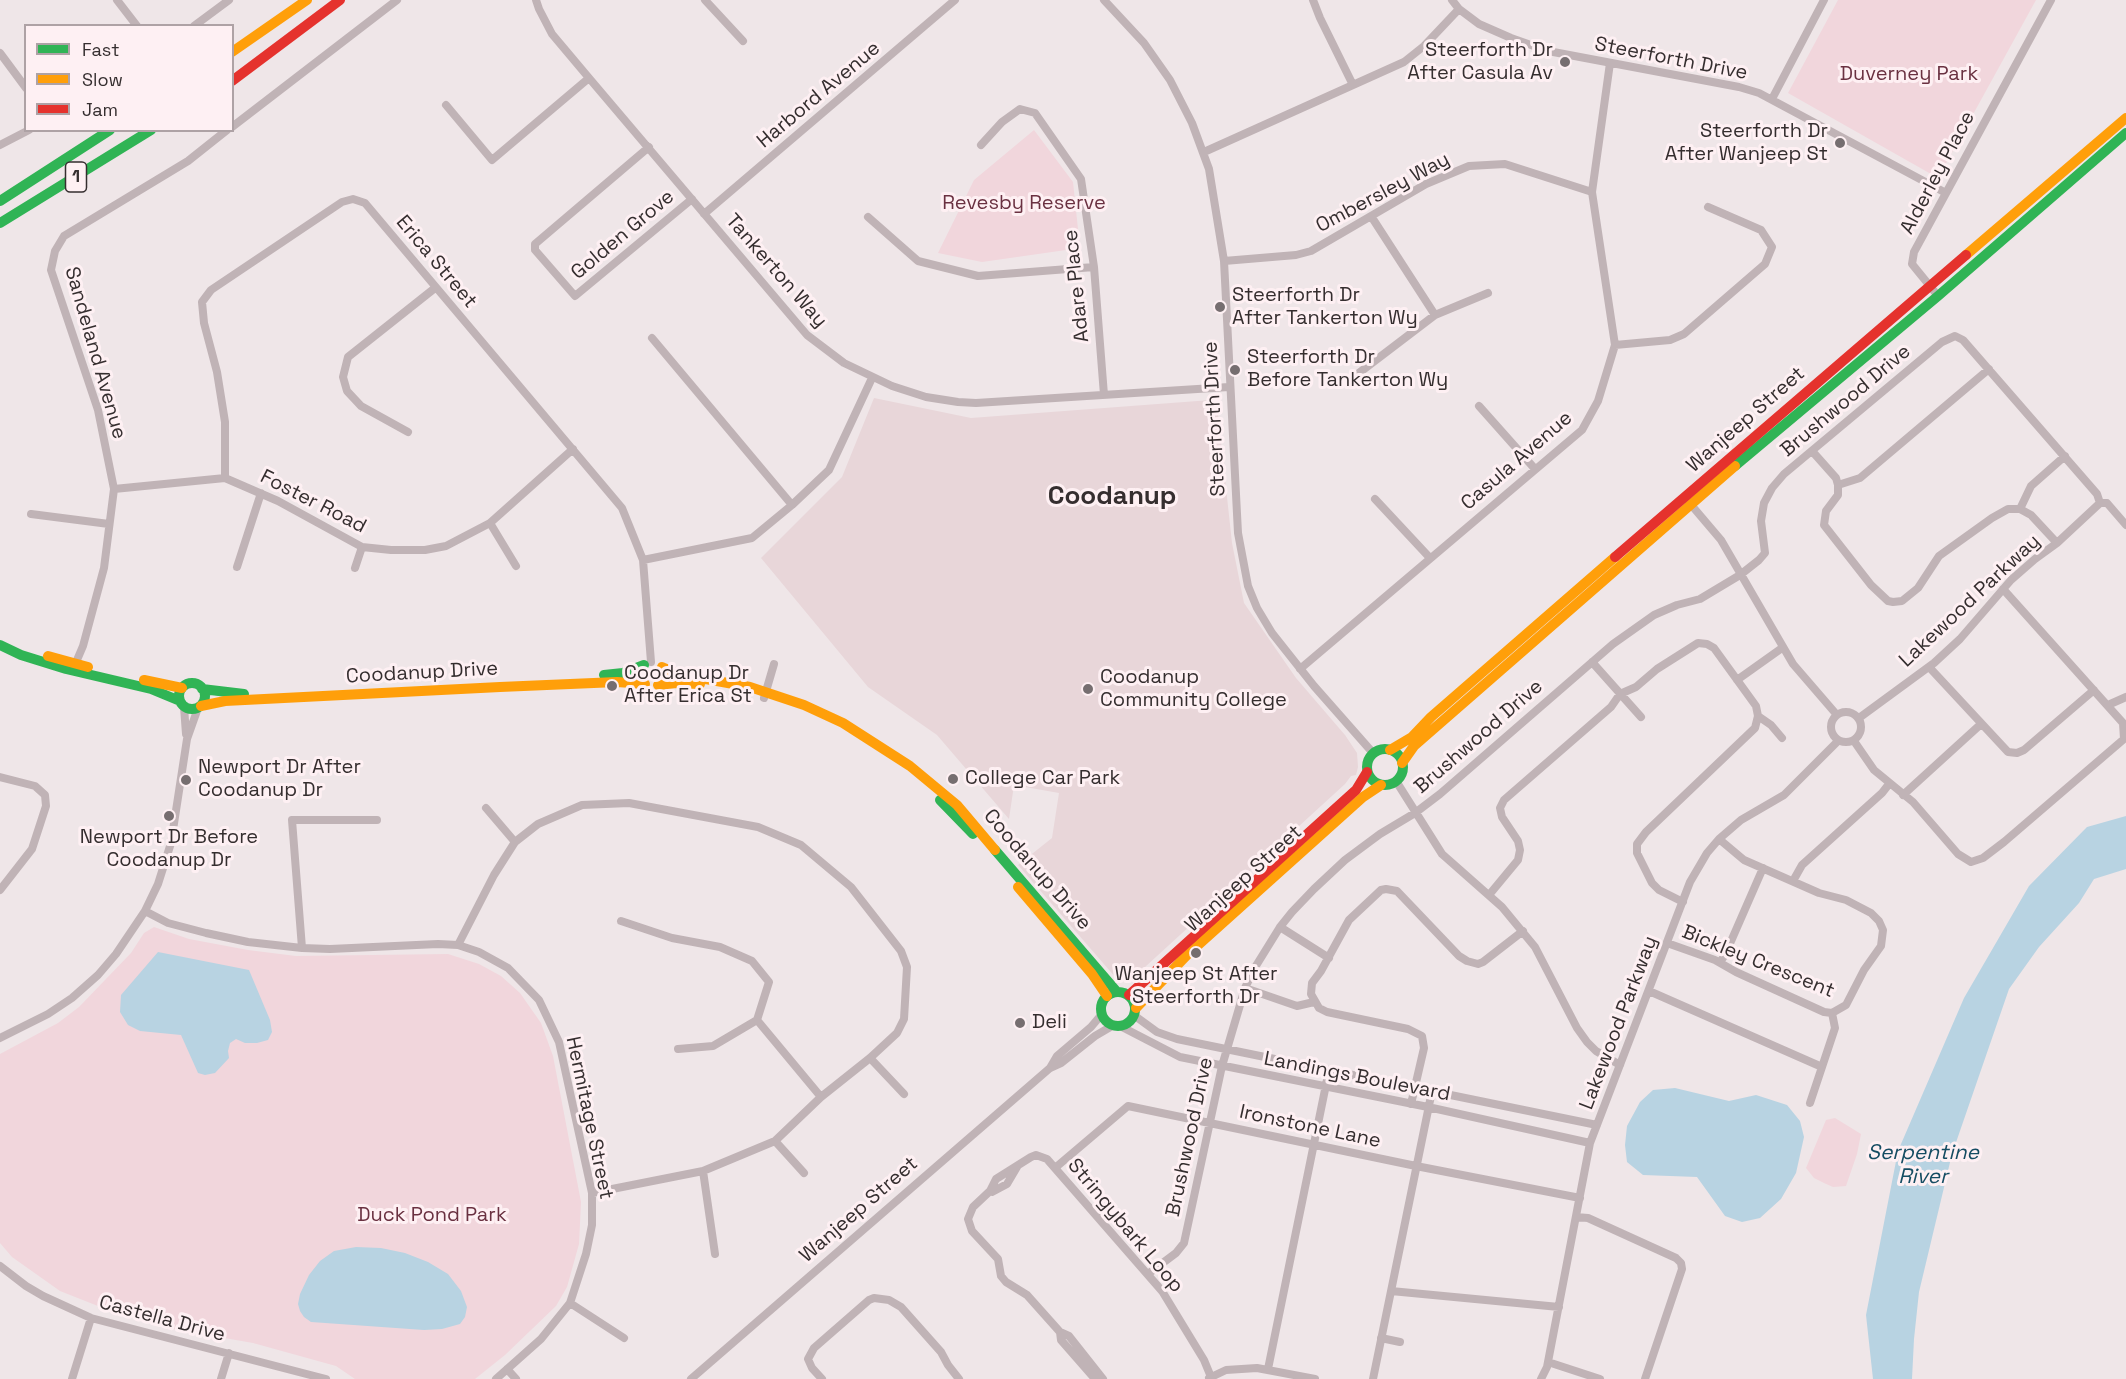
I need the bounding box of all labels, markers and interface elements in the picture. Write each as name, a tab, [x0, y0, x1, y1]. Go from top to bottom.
legend	[24, 24, 234, 132]
street label: Steerforth Drive	[1593, 32, 1749, 86]
street label: Harbord Avenue	[753, 37, 885, 153]
text: Fast	[82, 38, 119, 61]
place label: Steerforth Dr After Casula Av	[1407, 39, 1553, 86]
marker: Steerforth Dr After Casula Av	[1558, 55, 1572, 69]
park label: Duverney Park	[1840, 63, 1978, 87]
text: Slow	[82, 68, 123, 91]
text: Jam	[82, 98, 118, 121]
street label: Alderley Place	[1896, 107, 1980, 239]
place label: Steerforth Dr After Wanjeep St	[1665, 120, 1828, 167]
marker: Steerforth Dr After Wanjeep St	[1833, 136, 1847, 150]
street label: Ombersley Way	[1312, 148, 1454, 238]
road number: 1	[66, 162, 86, 192]
street label: Golden Grove	[567, 185, 679, 285]
park label: Revesby Reserve	[942, 192, 1106, 216]
street label: Tankerton Way	[720, 209, 832, 333]
street label: Erica Street	[390, 211, 482, 313]
street label: Adare Place	[1059, 229, 1095, 343]
street label: Sandeland Avenue	[59, 264, 131, 442]
place label: Steerforth Dr After Tankerton Wy	[1232, 284, 1418, 331]
marker: Steerforth Dr After Tankerton Wy	[1213, 300, 1227, 314]
street label: Brushwood Drive	[1776, 340, 1916, 462]
street label: Steerforth Drive	[1199, 341, 1231, 497]
place label: Steerforth Dr Before Tankerton Wy	[1247, 346, 1448, 393]
street label: Wanjeep Street	[1682, 362, 1810, 478]
marker: Steerforth Dr Before Tankerton Wy	[1228, 363, 1242, 377]
street label: Casula Avenue	[1457, 406, 1577, 516]
street label: Foster Road	[256, 465, 370, 539]
district label: Coodanup	[1048, 481, 1176, 513]
street label: Lakewood Parkway	[1895, 530, 2045, 672]
street label: Coodanup Drive	[345, 657, 499, 689]
place label: Coodanup Dr After Erica St	[624, 662, 752, 709]
place label: Coodanup Community College	[1100, 666, 1287, 713]
street label: Brushwood Drive	[1410, 675, 1548, 799]
marker: Coodanup Dr After Erica St	[605, 679, 619, 693]
marker: Coodanup Community College	[1081, 682, 1095, 696]
place label: Newport Dr After Coodanup Dr	[198, 756, 361, 803]
place label: College Car Park	[965, 767, 1120, 791]
marker: College Car Park	[946, 772, 960, 786]
marker: Newport Dr After Coodanup Dr	[179, 773, 193, 787]
street label: Coodanup Drive	[978, 805, 1096, 935]
marker: Newport Dr Before Coodanup Dr	[162, 809, 176, 823]
street label: Wanjeep Street	[1181, 820, 1307, 938]
place label: Newport Dr Before Coodanup Dr	[80, 826, 258, 873]
street label: Bickley Crescent	[1678, 920, 1838, 1004]
street label: Lakewood Parkway	[1575, 933, 1663, 1113]
marker: Wanjeep St After Steerforth Dr	[1189, 946, 1203, 960]
place label: Wanjeep St After Steerforth Dr	[1114, 963, 1278, 1010]
place label: Deli	[1032, 1011, 1067, 1035]
marker: Deli	[1013, 1016, 1027, 1030]
street label: Hermitage Street	[560, 1034, 618, 1202]
street label: Landings Boulevard	[1262, 1047, 1452, 1107]
street label: Brushwood Drive	[1161, 1055, 1219, 1219]
street label: Ironstone Lane	[1237, 1100, 1383, 1154]
water label: Serpentine River	[1867, 1140, 1979, 1190]
street label: Wanjeep Street	[795, 1152, 923, 1268]
street label: Stringybark Loop	[1062, 1154, 1188, 1298]
park label: Duck Pond Park	[357, 1204, 507, 1228]
street label: Castella Drive	[96, 1291, 228, 1347]

